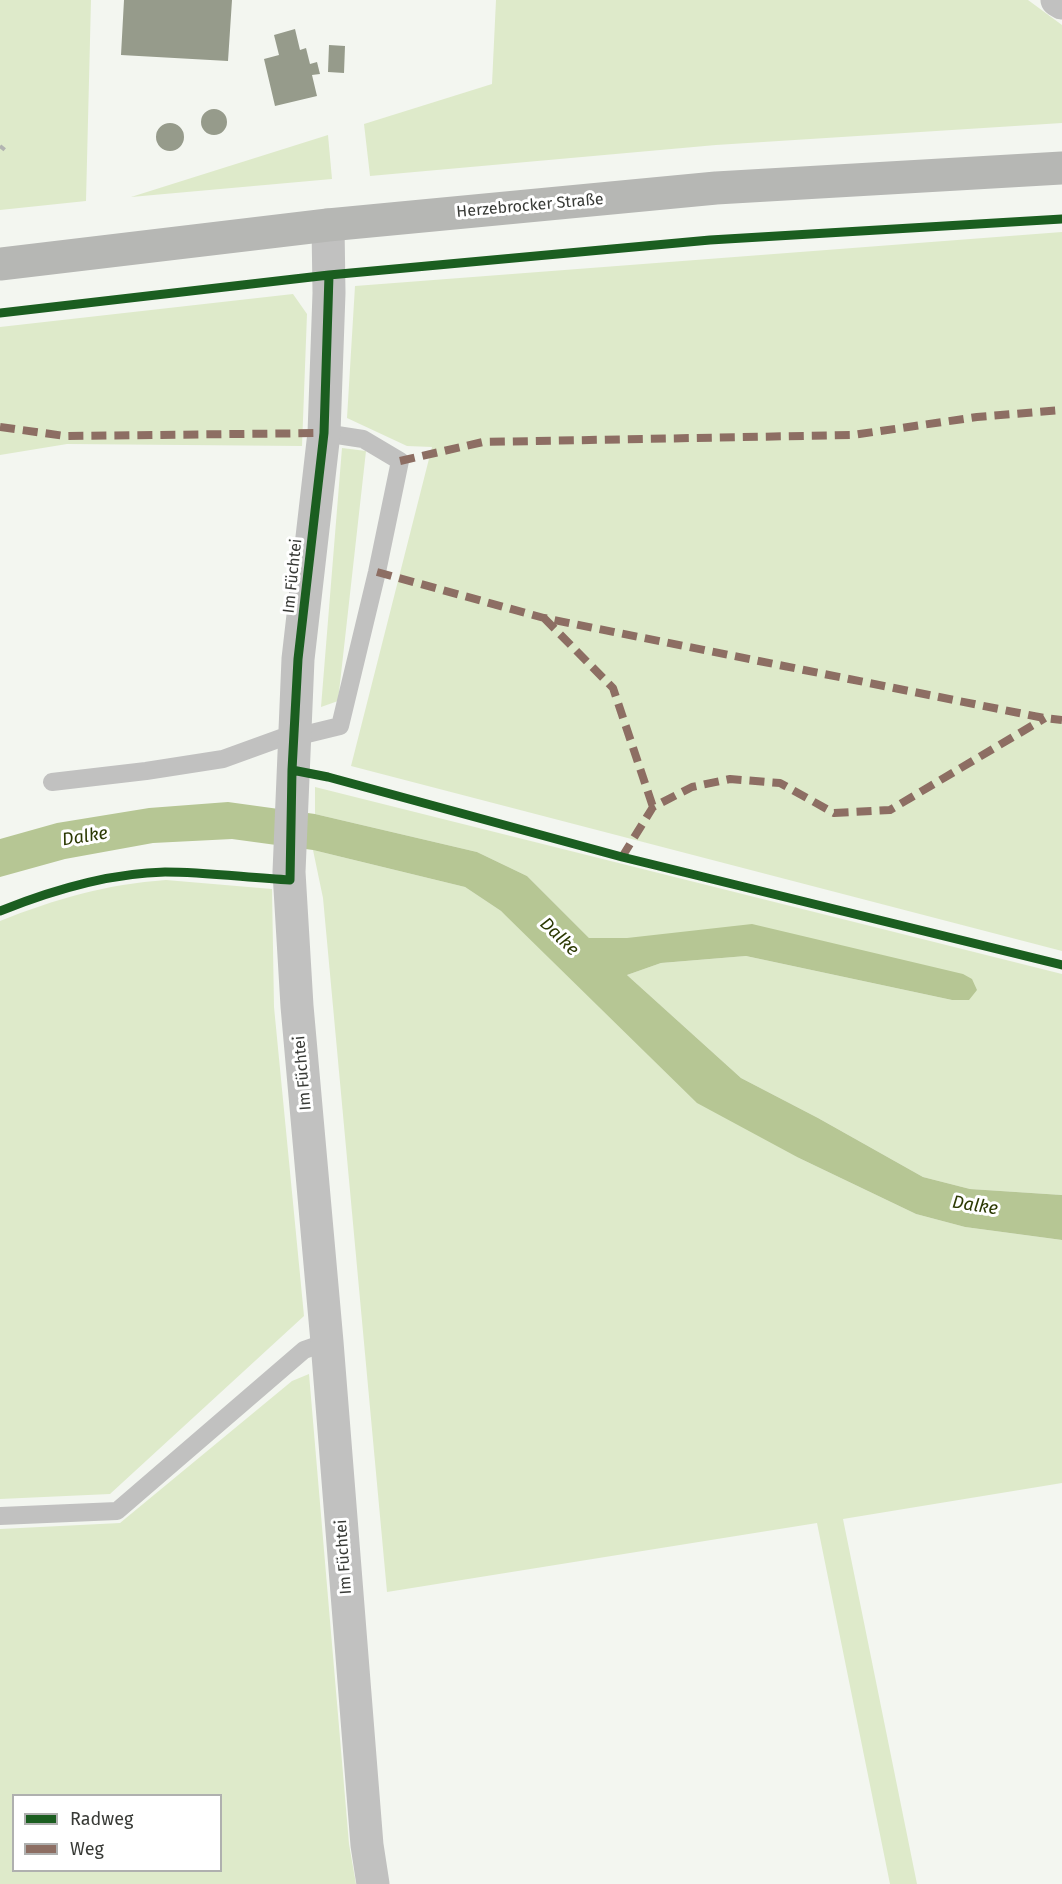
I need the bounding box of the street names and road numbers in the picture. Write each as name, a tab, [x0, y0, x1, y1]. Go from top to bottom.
street label: Herzebrocker Straße	[456, 190, 604, 222]
street label: Im Füchtei	[280, 538, 306, 614]
street label: Im Füchtei	[290, 1035, 316, 1111]
street label: Im Füchtei	[332, 1519, 356, 1595]

